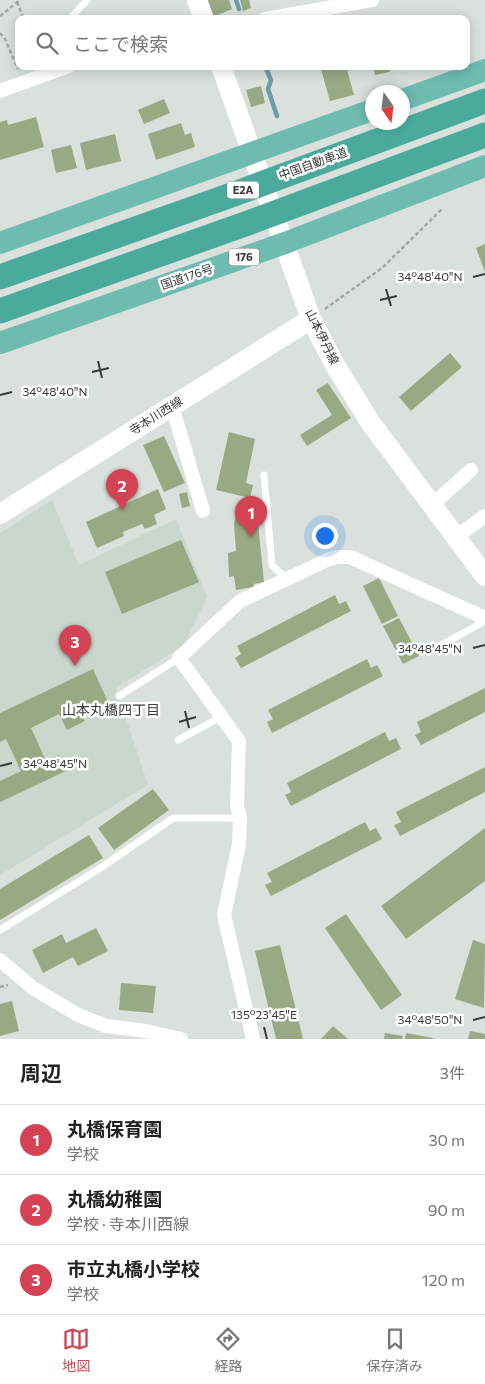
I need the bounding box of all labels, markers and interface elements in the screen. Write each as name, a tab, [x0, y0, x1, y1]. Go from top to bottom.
search box	[15, 15, 470, 70]
icon: search	[33, 29, 61, 57]
text: ここで検索	[73, 32, 168, 55]
north arrow	[365, 85, 410, 130]
street label: 中国自動車道	[276, 144, 349, 182]
road number: E2A	[227, 182, 259, 198]
road number: 176	[229, 248, 259, 266]
street label: 国道176号	[159, 261, 215, 292]
text: 34°48'40"N	[397, 269, 463, 283]
street label: 山本伊丹線	[303, 307, 342, 367]
text: 34°48'40"N	[22, 384, 88, 398]
street label: 寺本川西線	[126, 393, 185, 437]
pin: 2	[106, 469, 138, 510]
pin: 1	[235, 496, 267, 537]
your location	[312, 523, 338, 549]
pin: 3	[59, 625, 91, 666]
text: 34°48'45"N	[398, 641, 462, 655]
district label: 山本丸橋四丁目	[62, 701, 160, 718]
text: 34°48'45"N	[23, 756, 87, 770]
text: 135°23'45"E	[231, 1007, 297, 1021]
text: 34°48'50"N	[398, 1012, 462, 1026]
text: 周辺	[20, 1060, 62, 1085]
text: 3件	[440, 1063, 465, 1082]
text: 丸橋保育園	[67, 1117, 162, 1140]
text: 1	[32, 1130, 40, 1149]
text: 30 m	[428, 1130, 465, 1149]
text: 学校	[67, 1144, 99, 1163]
text: 丸橋幼稚園	[67, 1187, 162, 1210]
text: 2	[31, 1200, 41, 1219]
text: 90 m	[428, 1200, 465, 1219]
text: 学校 · 寺本川西線	[67, 1214, 189, 1233]
text: 市立丸橋小学校	[67, 1257, 200, 1280]
text: 3	[31, 1270, 41, 1289]
text: 120 m	[422, 1270, 465, 1289]
text: 学校	[67, 1284, 99, 1303]
tab: 地図	[62, 1325, 90, 1375]
tab: 経路	[214, 1325, 242, 1375]
tab: 保存済み	[367, 1325, 423, 1375]

